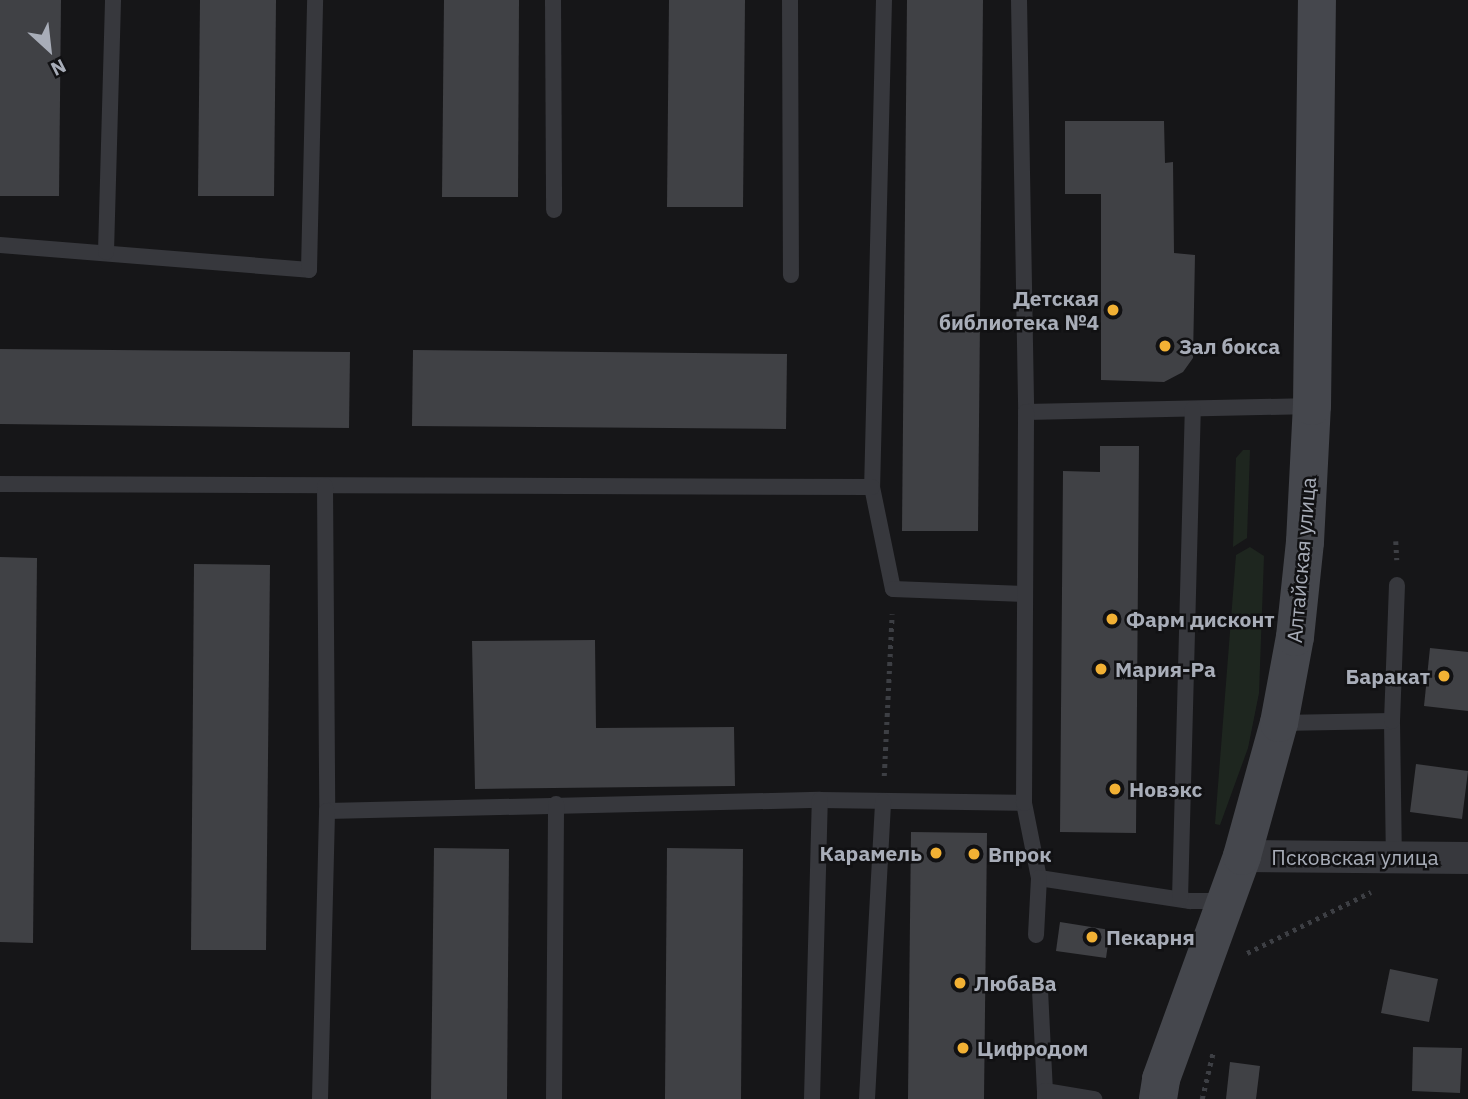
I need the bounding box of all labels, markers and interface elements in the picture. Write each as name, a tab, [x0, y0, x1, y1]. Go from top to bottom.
north arrow	[14, 14, 84, 84]
text: N	[47, 54, 70, 82]
place label: Детская библиотека №4	[939, 285, 1099, 335]
marker: Детская библиотека №4	[1105, 302, 1121, 318]
place label: Зал бокса	[1179, 333, 1280, 359]
marker: Зал бокса	[1157, 338, 1173, 354]
street label: Алтайская улица	[1281, 476, 1321, 644]
place label: Фарм дисконт	[1126, 606, 1275, 632]
marker: Фарм дисконт	[1104, 611, 1120, 627]
place label: Мария-Ра	[1115, 656, 1216, 682]
marker: Мария-Ра	[1093, 661, 1109, 677]
place label: Баракат	[1345, 663, 1430, 689]
marker: Баракат	[1436, 668, 1452, 684]
place label: Новэкс	[1129, 776, 1202, 802]
marker: Новэкс	[1107, 781, 1123, 797]
place label: Карамель	[819, 840, 922, 866]
place label: Впрок	[988, 841, 1052, 867]
street label: Псковская улица	[1271, 844, 1439, 870]
marker: Карамель	[928, 845, 944, 861]
marker: Впрок	[966, 846, 982, 862]
place label: Пекарня	[1106, 924, 1195, 950]
marker: Пекарня	[1084, 929, 1100, 945]
place label: ЛюбаВа	[974, 970, 1057, 996]
marker: ЛюбаВа	[952, 975, 968, 991]
place label: Цифродом	[977, 1035, 1088, 1061]
marker: Цифродом	[955, 1040, 971, 1056]

